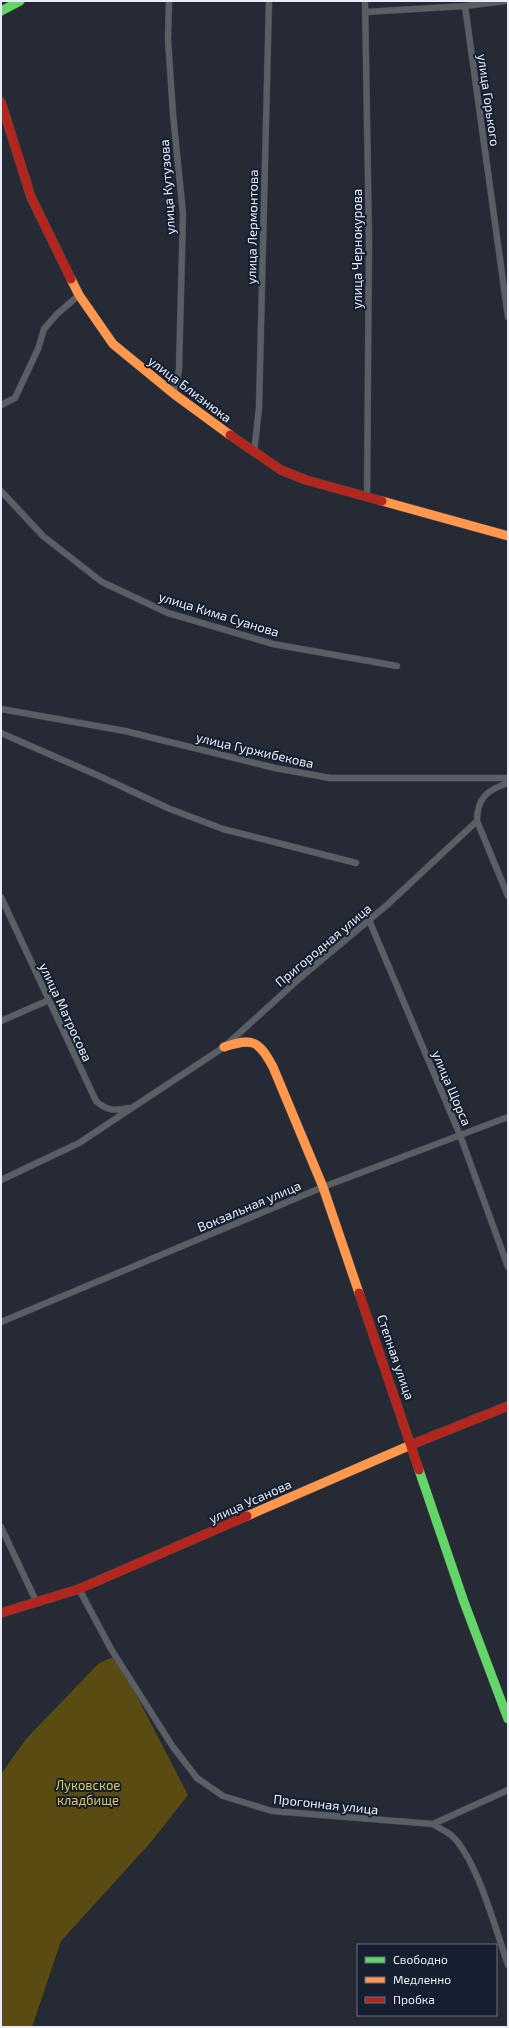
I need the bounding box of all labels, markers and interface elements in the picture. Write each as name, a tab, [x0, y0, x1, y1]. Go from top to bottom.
street label: улица Горького	[475, 53, 503, 147]
street label: улица Кутузова	[156, 139, 178, 235]
street label: улица Лермонтова	[243, 169, 261, 285]
street label: улица Чернокурова	[349, 189, 365, 309]
street label: улица Близнюка	[145, 352, 235, 426]
street label: улица Кима Суанова	[157, 588, 281, 640]
street label: улица Гуржибекова	[195, 729, 315, 771]
street label: Пригородная улица	[272, 900, 374, 990]
street label: улица Матросова	[36, 960, 96, 1064]
street label: улица Щорса	[429, 1048, 475, 1128]
street label: Вокзальная улица	[195, 1177, 303, 1235]
street label: Степная улица	[374, 1312, 418, 1402]
street label: улица Усанова	[206, 1476, 294, 1526]
park label: Луковское кладбище	[56, 1777, 120, 1808]
street label: Прогонная улица	[273, 1791, 379, 1817]
legend	[357, 1944, 497, 2016]
text: Свободно	[393, 1952, 448, 1966]
text: Медленно	[393, 1972, 451, 1986]
text: Пробка	[393, 1992, 435, 2006]

